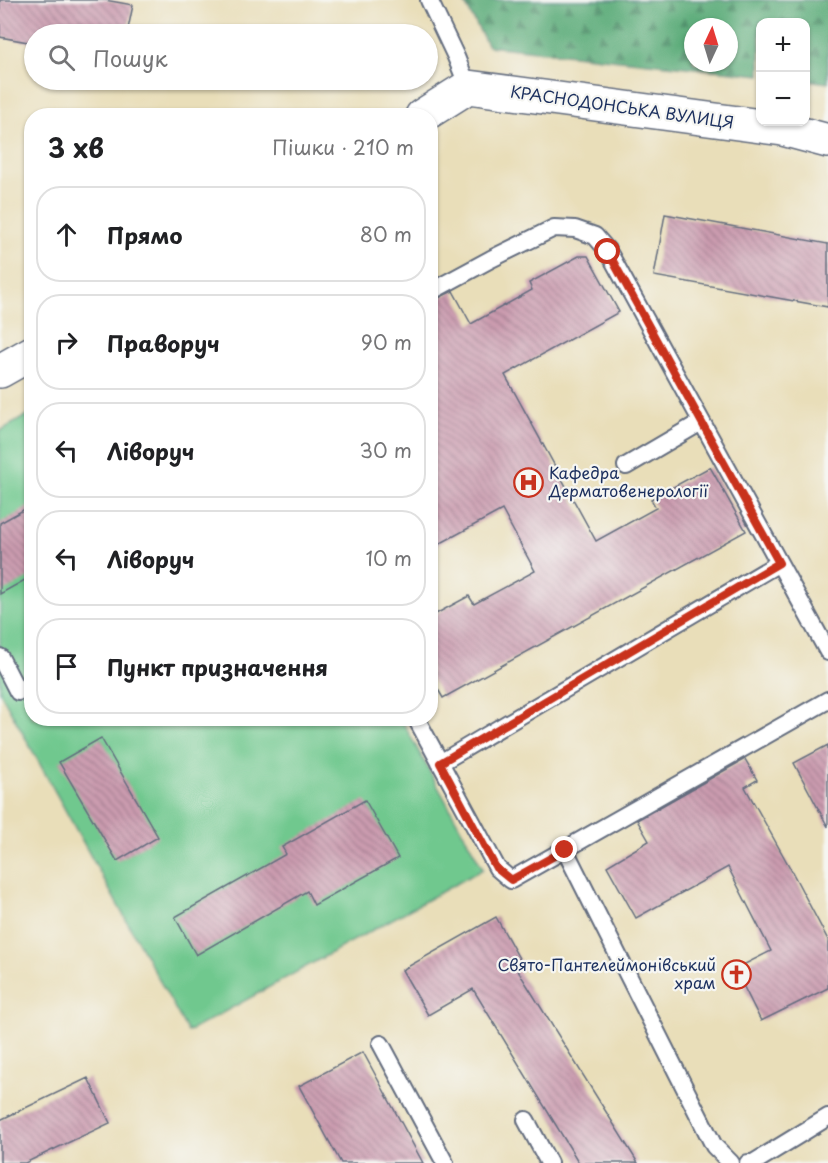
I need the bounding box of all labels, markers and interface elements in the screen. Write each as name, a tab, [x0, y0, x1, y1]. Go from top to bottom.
north arrow	[684, 18, 738, 72]
map controls	[756, 18, 810, 126]
button: +	[756, 18, 810, 72]
search box	[24, 24, 438, 90]
icon: search	[45, 41, 78, 74]
text: Пошук	[93, 41, 168, 74]
button: −	[756, 72, 810, 126]
street label: КРАСНОДОНСЬКА ВУЛИЦЯ	[509, 78, 736, 134]
text: 3 хв	[48, 128, 104, 167]
text: Пішки · 210 m	[272, 132, 414, 162]
icon: ahead	[50, 218, 83, 251]
text: Прямо	[107, 218, 182, 251]
text: 80 m	[360, 219, 412, 249]
route start	[594, 238, 620, 264]
icon: right	[50, 326, 83, 359]
text: Праворуч	[107, 326, 220, 359]
text: 90 m	[361, 327, 412, 357]
icon: left	[50, 434, 83, 467]
text: Ліворуч	[107, 434, 194, 467]
text: 30 m	[359, 435, 412, 465]
place label: Кафедра Дерматовенерології	[548, 460, 709, 502]
hospital icon: Кафедра Дерматовенерології	[512, 466, 544, 498]
icon: left	[50, 542, 83, 575]
text: Ліворуч	[107, 542, 194, 575]
text: 10 m	[365, 543, 412, 573]
icon: arrive	[50, 650, 83, 683]
text: Пункт призначення	[107, 650, 328, 683]
route end	[551, 836, 577, 862]
place label: Свято-Пантелеймонівський храм	[498, 952, 716, 994]
church icon: Свято-Пантелеймонівський храм	[721, 958, 753, 990]

